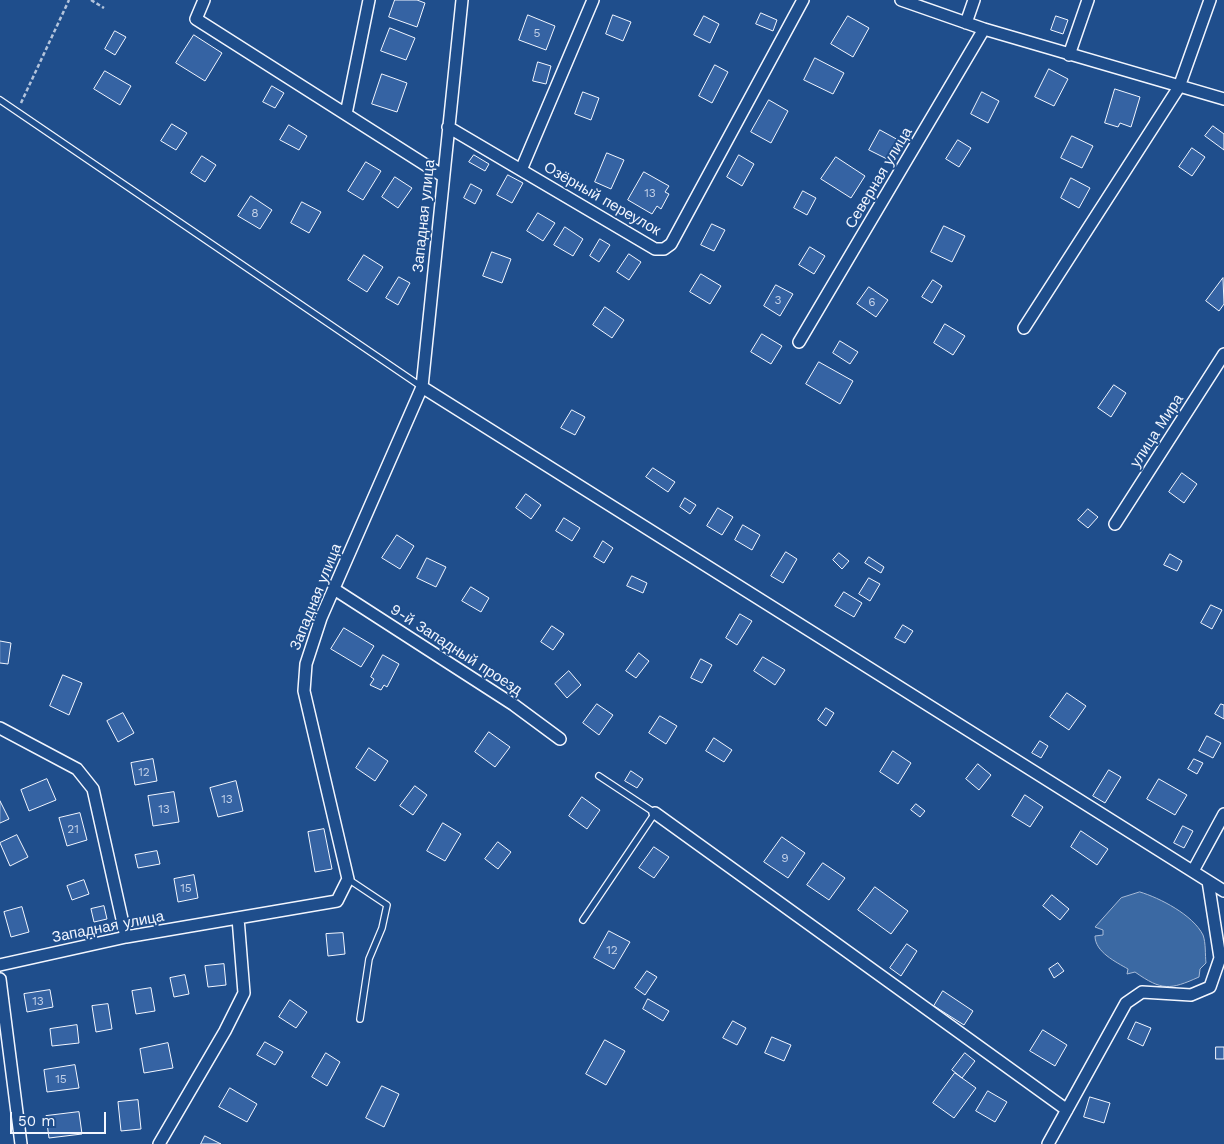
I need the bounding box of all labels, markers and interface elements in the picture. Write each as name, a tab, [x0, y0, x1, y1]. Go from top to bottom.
house number: 5	[534, 26, 540, 40]
street label: Северная улица	[842, 124, 916, 232]
street label: Озёрный переулок	[540, 158, 664, 240]
street label: Западная улица	[409, 159, 439, 273]
house number: 13	[644, 186, 656, 200]
house number: 8	[251, 206, 259, 220]
house number: 3	[775, 293, 781, 307]
house number: 6	[868, 295, 876, 309]
street label: улица Мира	[1127, 391, 1187, 471]
street label: Западная улица	[286, 541, 346, 653]
street label: 9-й Западный проезд	[387, 601, 525, 699]
house number: 12	[138, 765, 150, 779]
house number: 13	[221, 792, 233, 806]
house number: 13	[158, 802, 170, 816]
house number: 21	[67, 822, 79, 836]
house number: 9	[781, 851, 789, 865]
house number: 15	[180, 881, 192, 895]
street label: Западная улица	[50, 907, 166, 947]
house number: 12	[606, 943, 618, 957]
house number: 13	[32, 994, 44, 1008]
house number: 15	[55, 1072, 67, 1086]
scale bar	[12, 1102, 109, 1134]
text: 50 m	[18, 1112, 55, 1130]

